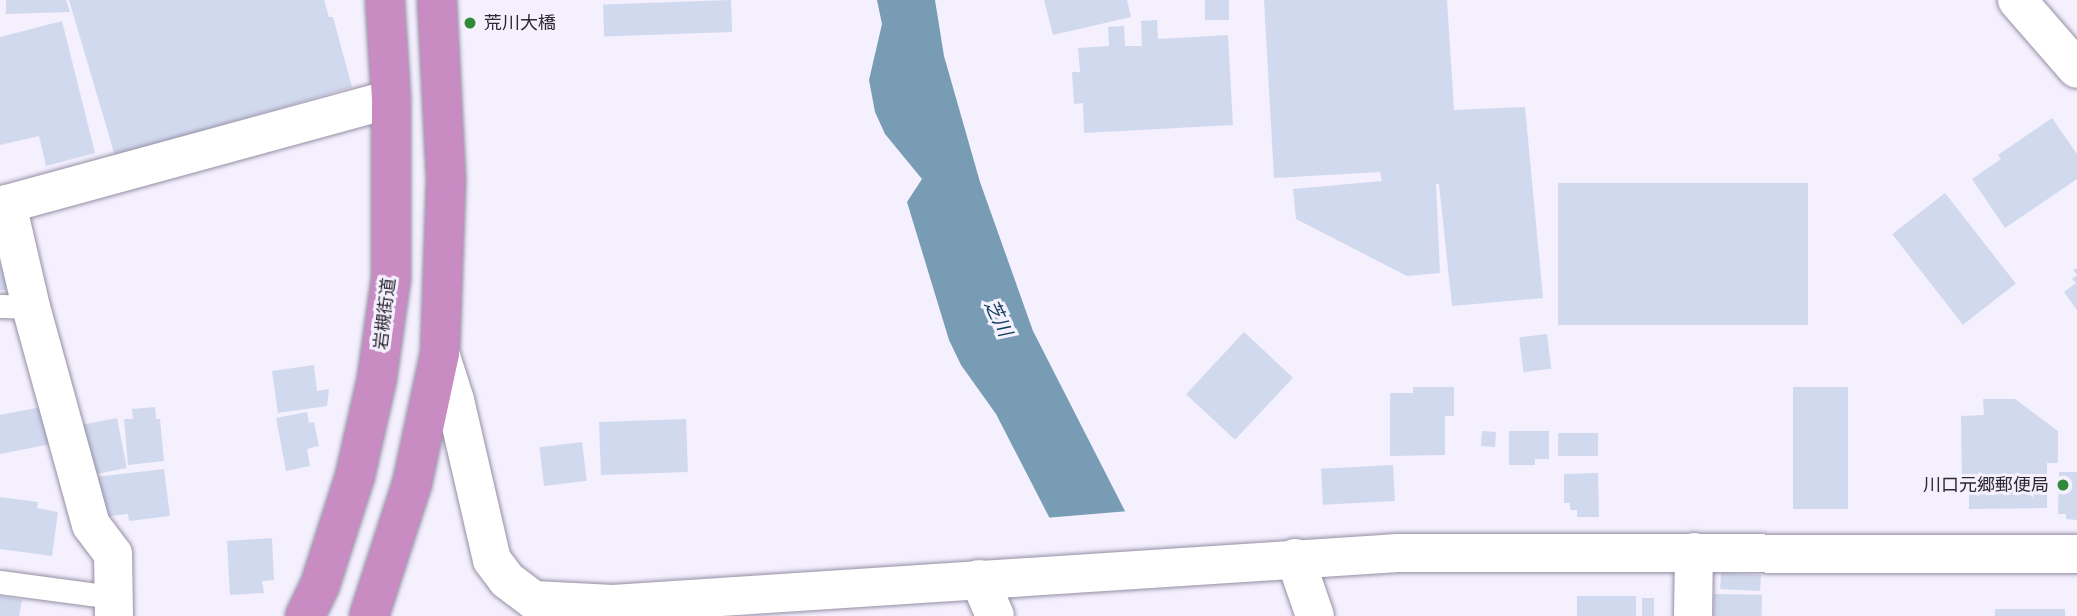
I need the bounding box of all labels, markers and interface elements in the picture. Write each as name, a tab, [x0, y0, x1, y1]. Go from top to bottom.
place label: 荒川大橋	[484, 12, 556, 34]
marker: 荒川大橋	[462, 15, 478, 31]
street label: 岩槻街道	[370, 277, 400, 351]
water label: 芝川	[979, 296, 1017, 340]
place label: 川口元郷郵便局	[1923, 474, 2049, 496]
marker: 川口元郷郵便局	[2055, 477, 2071, 493]

